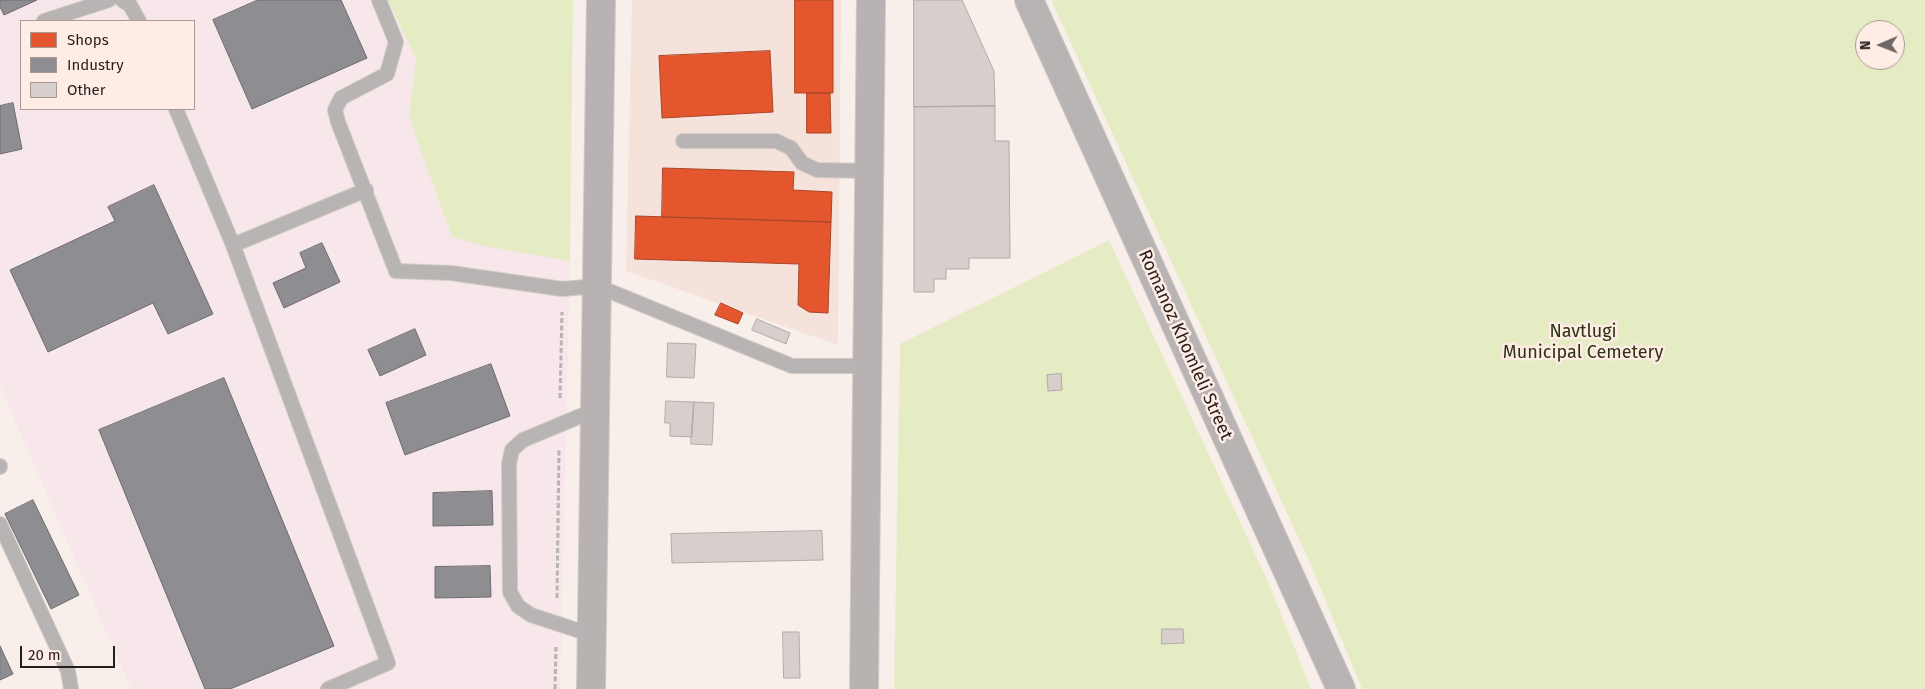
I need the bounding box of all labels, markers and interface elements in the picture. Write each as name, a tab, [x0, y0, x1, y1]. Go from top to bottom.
legend	[20, 20, 195, 110]
north arrow	[1855, 20, 1905, 70]
text: Shops	[67, 31, 109, 49]
text: N	[1857, 40, 1874, 50]
text: Industry	[67, 56, 124, 74]
text: Other	[67, 81, 106, 99]
street label: Romanoz Khomleli Street	[1133, 247, 1237, 443]
park label: Navtlugi Municipal Cemetery	[1503, 321, 1663, 364]
scale bar	[22, 636, 118, 668]
text: 20 m	[28, 646, 61, 664]

